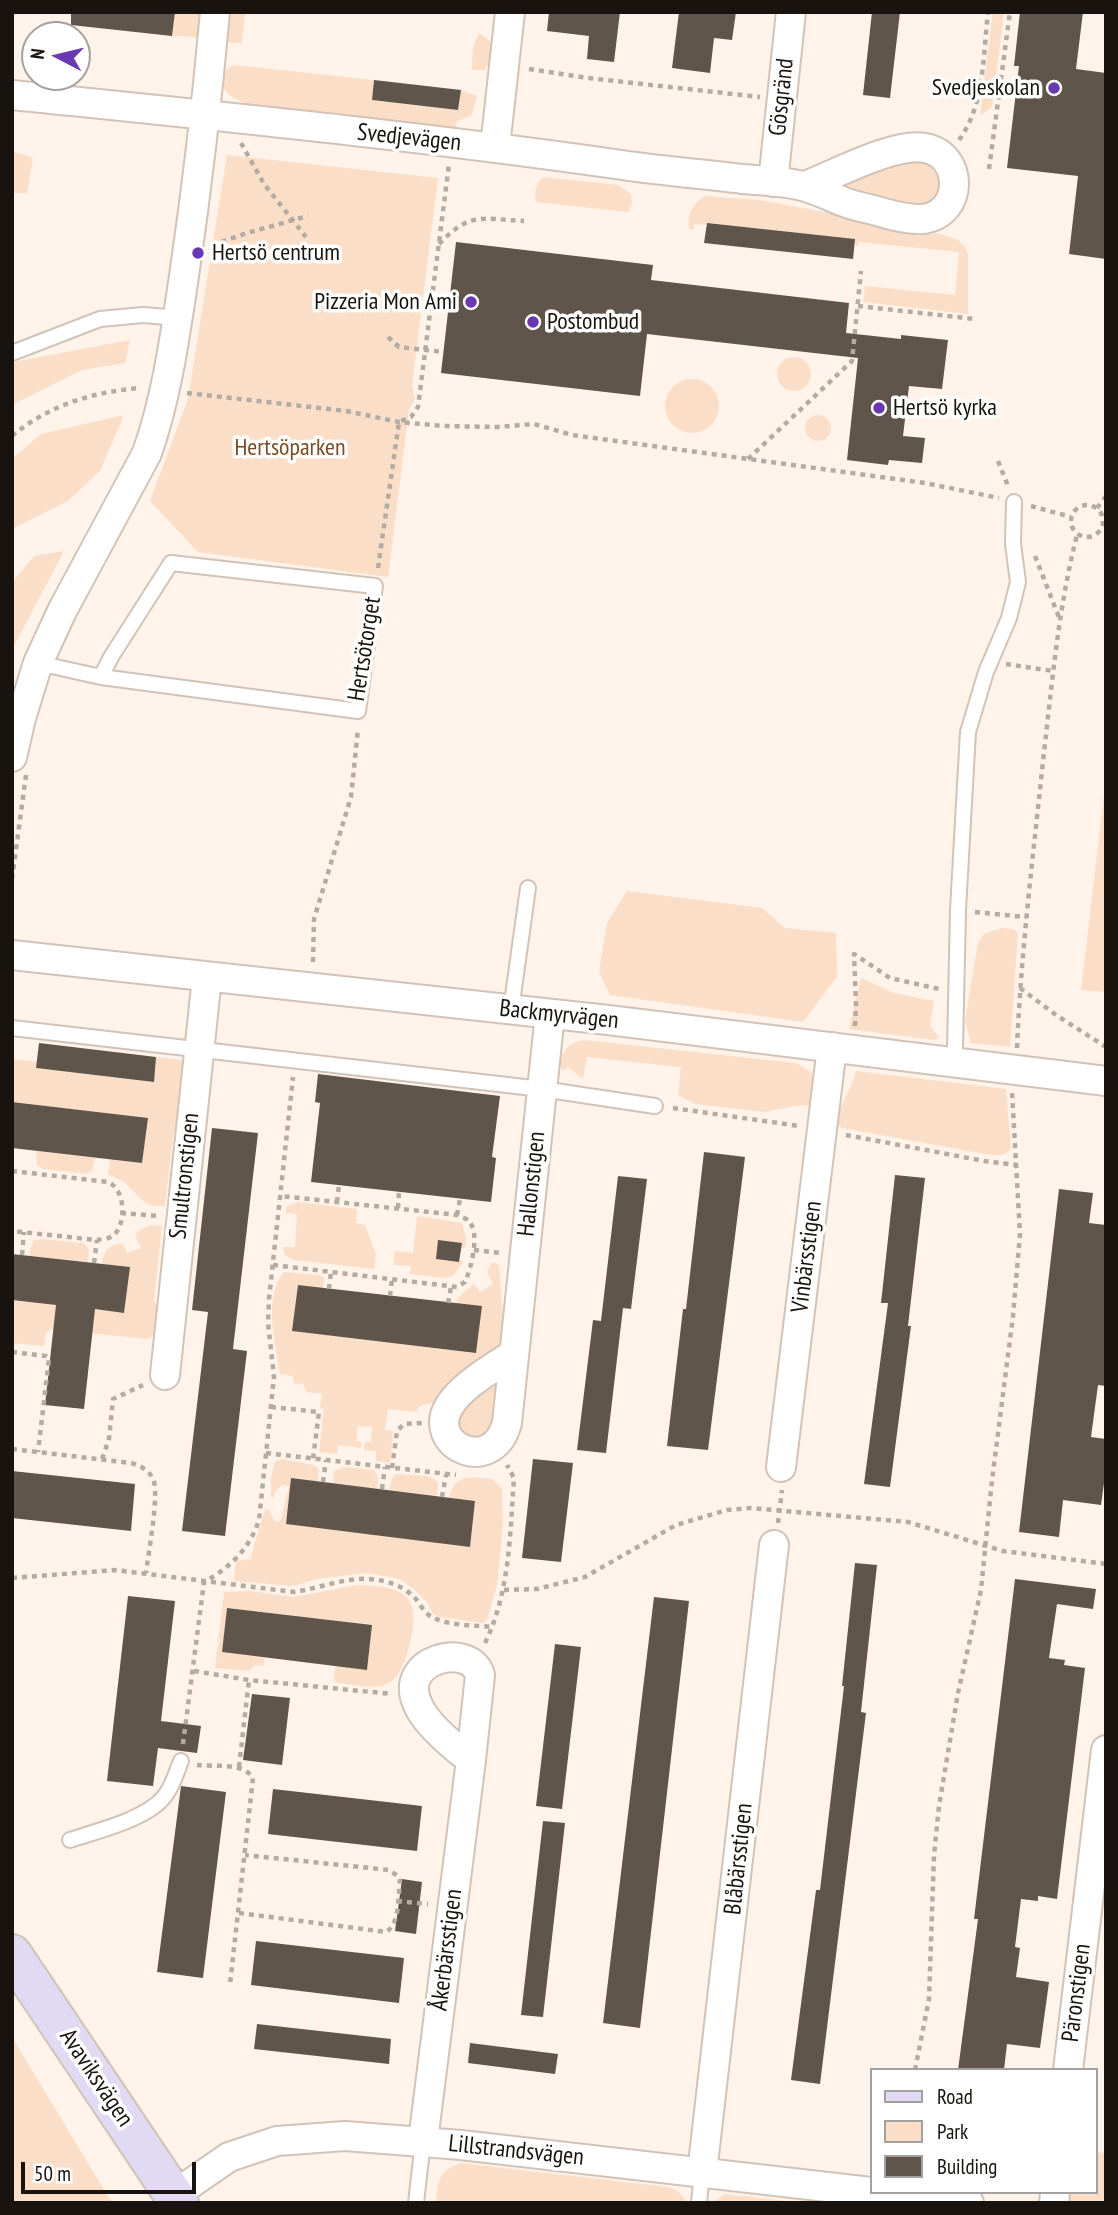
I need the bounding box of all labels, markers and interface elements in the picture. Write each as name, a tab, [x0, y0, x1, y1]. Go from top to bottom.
north arrow	[21, 21, 91, 91]
text: N	[25, 47, 50, 60]
street label: Gösgränd	[764, 57, 800, 137]
place label: Svedjeskolan	[932, 74, 1040, 102]
marker: Svedjeskolan	[1046, 80, 1062, 96]
street label: Svedjevägen	[356, 118, 462, 158]
place label: Hertsö centrum	[212, 239, 340, 267]
marker: Hertsö centrum	[190, 245, 206, 261]
place label: Pizzeria Mon Ami	[314, 288, 457, 316]
marker: Pizzeria Mon Ami	[463, 294, 479, 310]
place label: Postombud	[547, 308, 639, 336]
marker: Postombud	[525, 314, 541, 330]
place label: Hertsö kyrka	[893, 394, 997, 422]
marker: Hertsö kyrka	[871, 400, 887, 416]
park label: Hertsöparken	[234, 434, 346, 462]
street label: Hertsötorget	[343, 595, 387, 703]
street label: Backmyrvägen	[498, 994, 620, 1036]
street label: Smultronstigen	[164, 1111, 206, 1241]
street label: Hallonstigen	[512, 1130, 552, 1238]
street label: Vinbärsstigen	[786, 1200, 828, 1314]
street label: Blåbärsstigen	[719, 1802, 759, 1916]
street label: Åkerbärsstigen	[425, 1888, 469, 2012]
street label: Päronstigen	[1057, 1942, 1097, 2044]
street label: Avaviksvägen	[53, 2024, 139, 2132]
legend	[870, 2068, 1097, 2194]
text: Road	[937, 2083, 973, 2110]
text: Park	[937, 2118, 968, 2145]
street label: Lillstrandsvägen	[447, 2130, 585, 2172]
scale bar	[24, 2148, 200, 2192]
text: Building	[937, 2153, 997, 2180]
text: 50 m	[34, 2160, 71, 2187]

